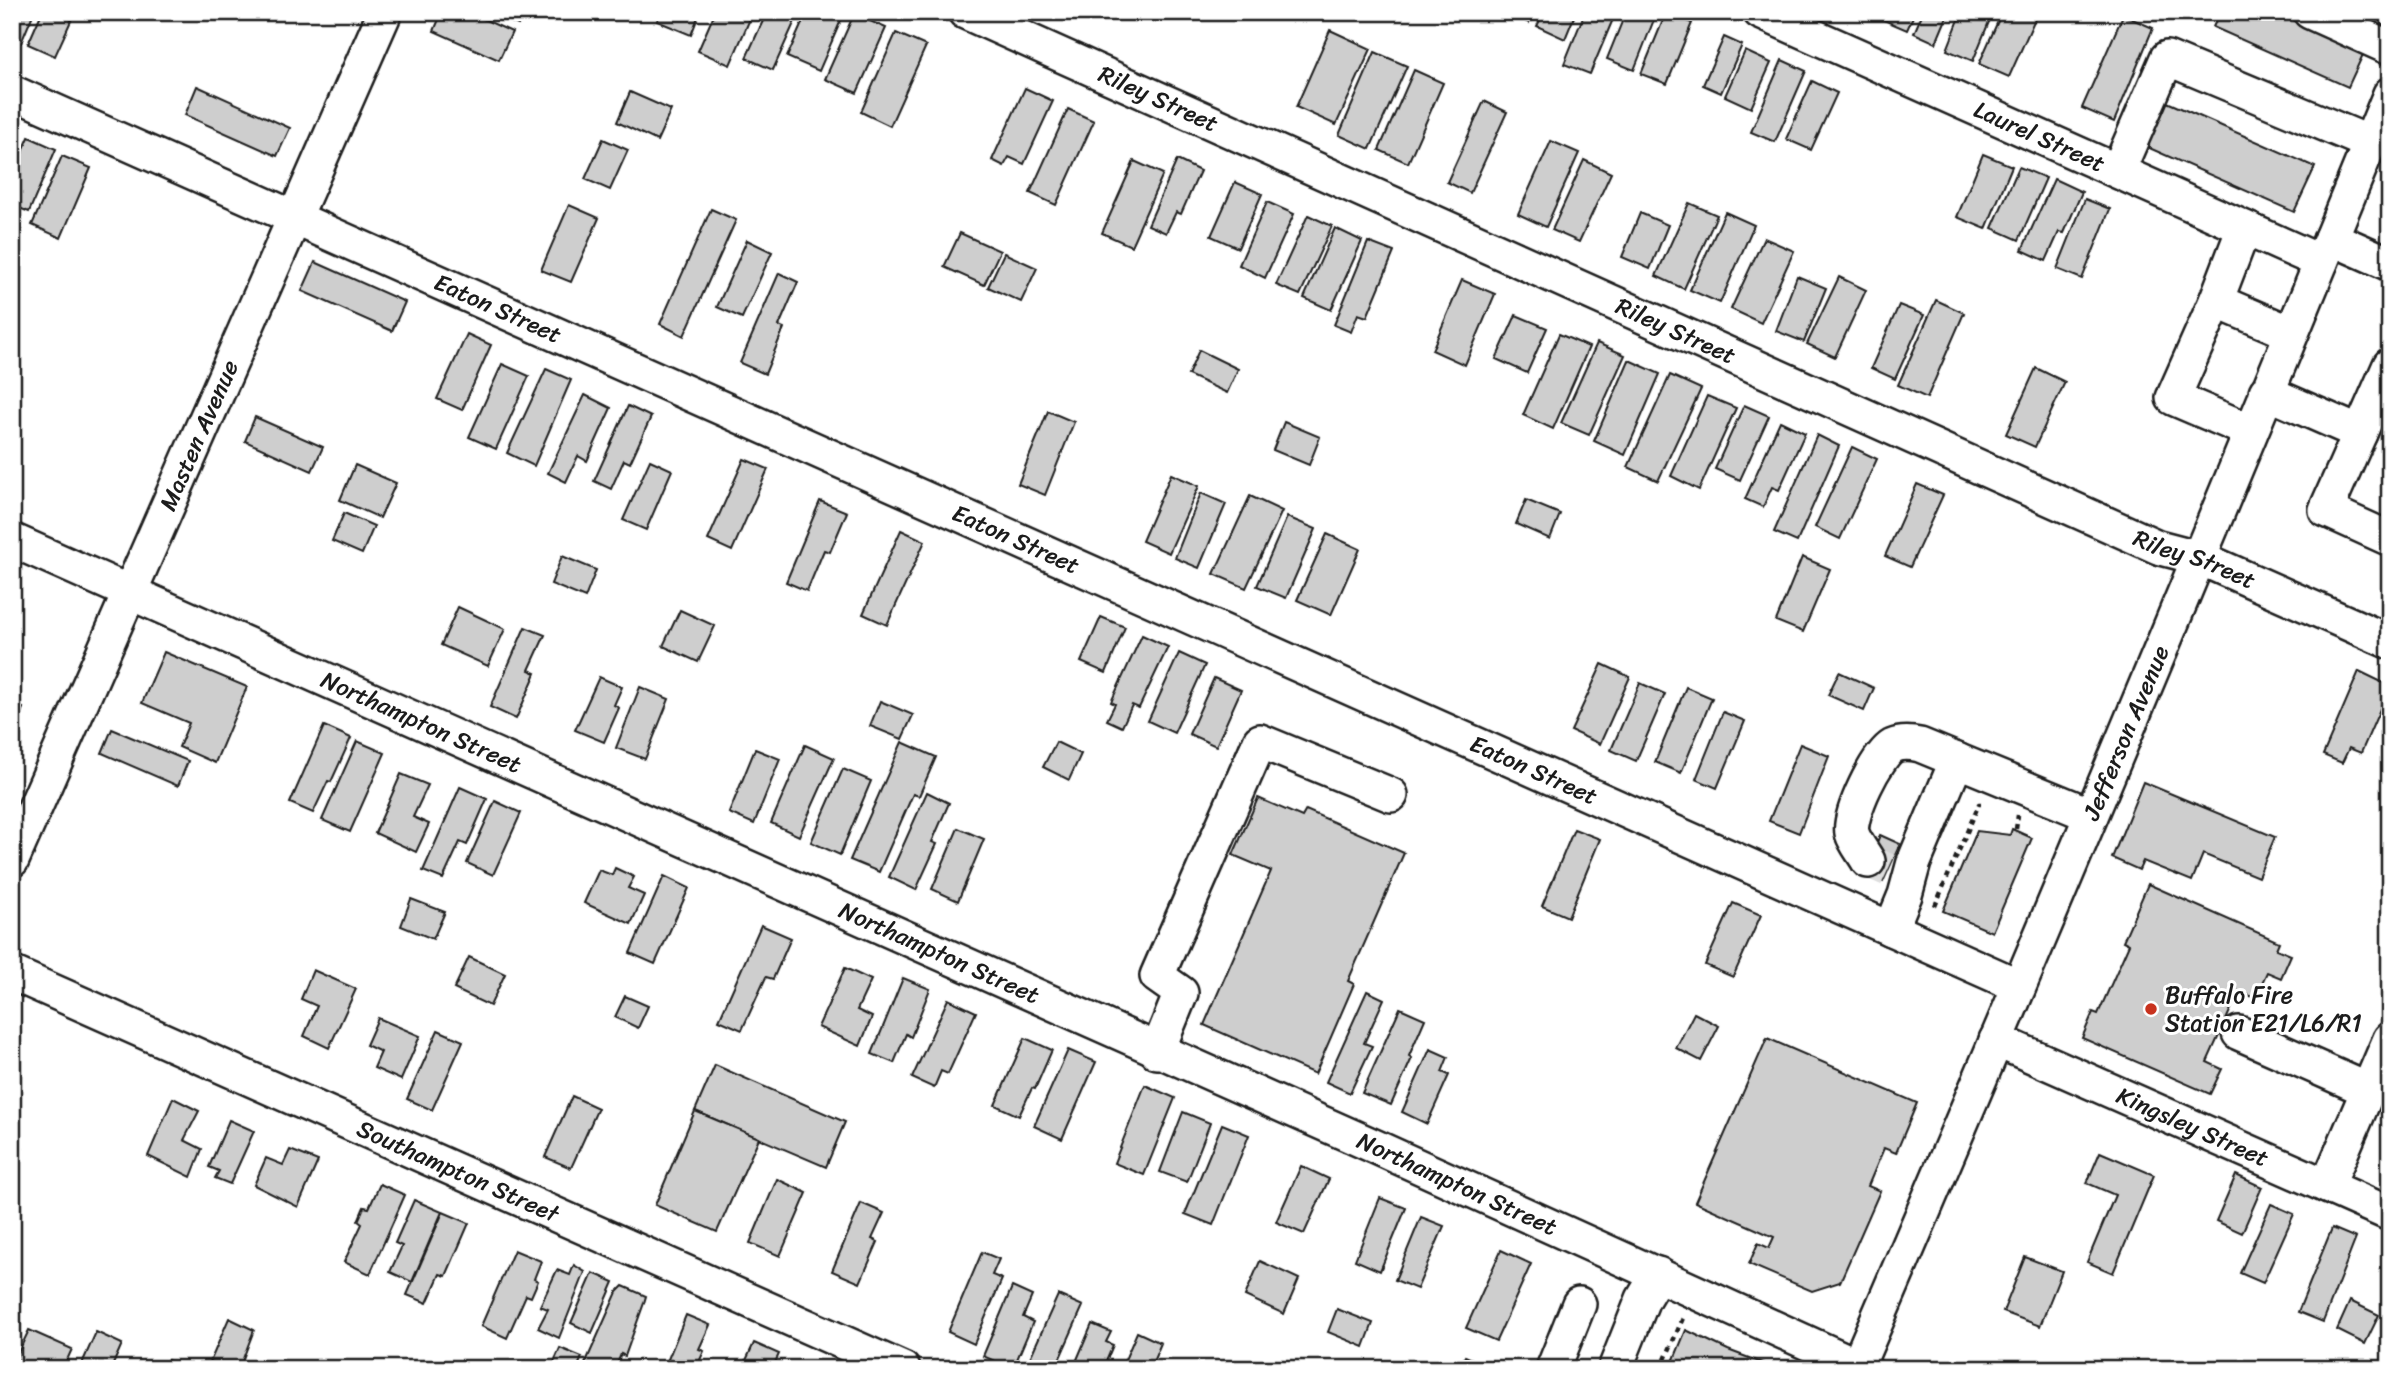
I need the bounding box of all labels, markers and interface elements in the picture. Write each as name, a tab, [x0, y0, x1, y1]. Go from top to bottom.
street label: Riley Street	[1091, 53, 1225, 144]
street label: Laurel Street	[1967, 89, 2112, 184]
street label: Eaton Street	[427, 262, 569, 355]
street label: Riley Street	[1609, 285, 1743, 376]
street label: Masten Avenue	[147, 353, 251, 518]
street label: Eaton Street	[945, 492, 1087, 586]
street label: Riley Street	[2126, 517, 2263, 601]
street label: Jefferson Avenue	[2070, 639, 2181, 828]
street label: Northampton Street	[314, 659, 529, 785]
street label: Eaton Street	[1463, 723, 1605, 817]
street label: Northampton Street	[832, 890, 1047, 1016]
place label: Buffalo Fire Station E21/L6/R1	[2165, 974, 2362, 1044]
marker: Buffalo Fire Station E21/L6/R1	[2143, 1001, 2159, 1017]
street label: Kingsley Street	[2110, 1075, 2276, 1179]
street label: Southampton Street	[350, 1108, 567, 1235]
street label: Northampton Street	[1350, 1120, 1564, 1248]

